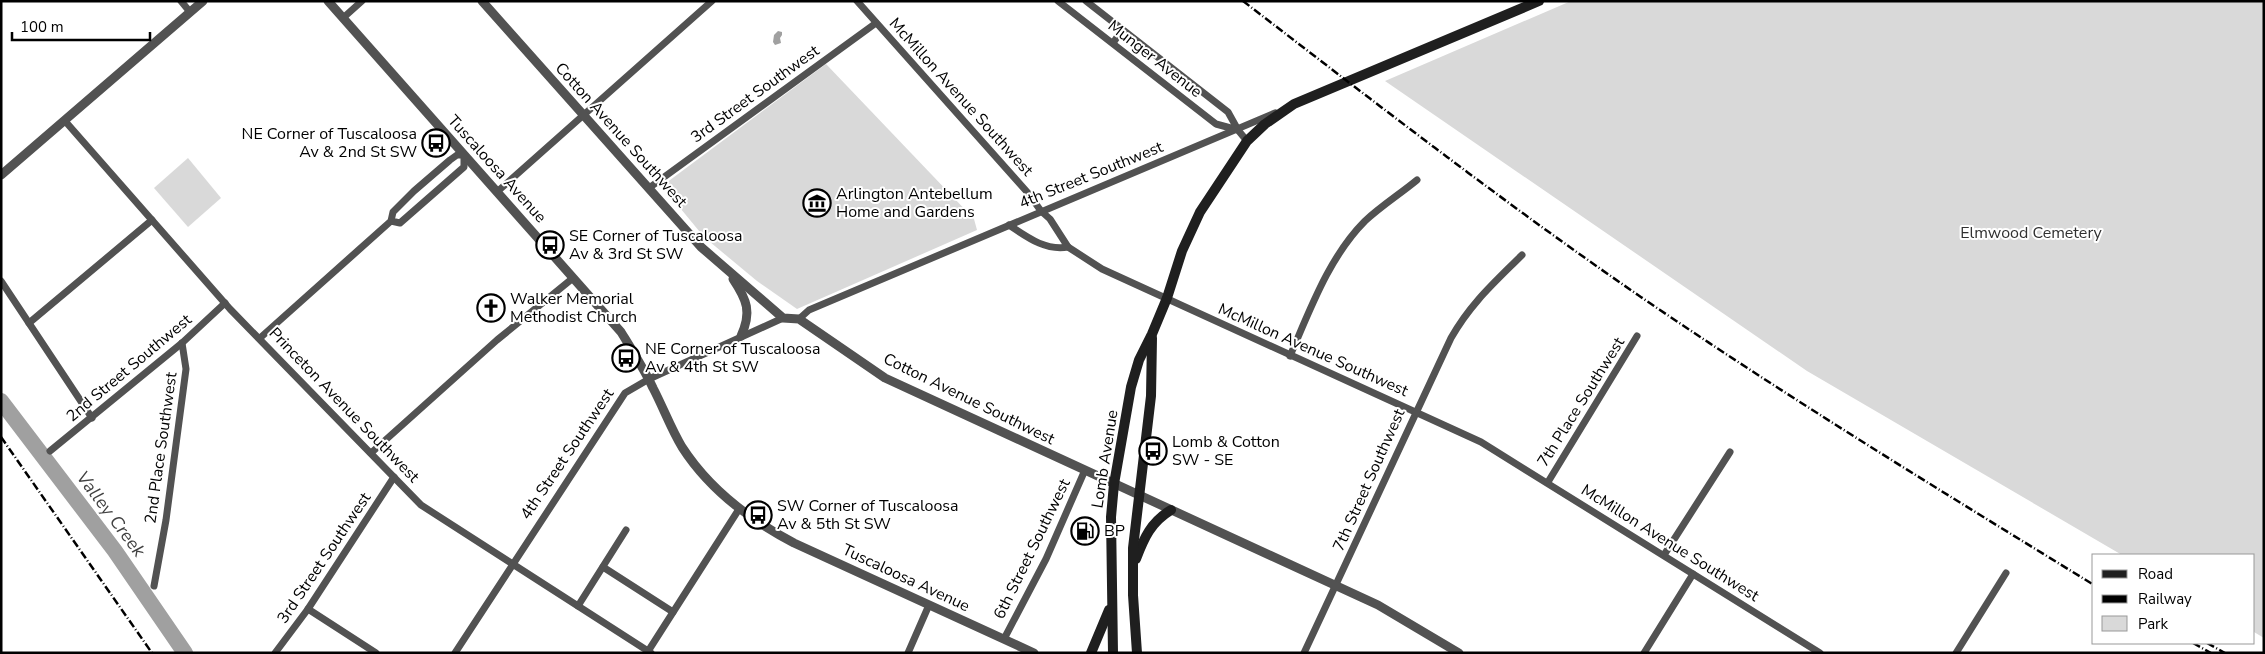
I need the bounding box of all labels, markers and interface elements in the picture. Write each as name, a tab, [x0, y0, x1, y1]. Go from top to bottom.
scale bar	[12, 10, 150, 42]
street label: McMillon Avenue Southwest	[884, 13, 1038, 181]
street label: Munger Avenue	[1103, 15, 1207, 103]
text: 100 m	[20, 17, 64, 37]
street label: 3rd Street Southwest	[686, 40, 824, 148]
street label: Cotton Avenue Southwest	[550, 58, 692, 213]
street label: Tuscaloosa Avenue	[443, 110, 551, 228]
place label: NE Corner of Tuscaloosa Av & 2nd St SW	[242, 123, 417, 163]
bus stop icon: NE Corner of Tuscaloosa Av & 2nd St SW	[421, 128, 451, 158]
street label: 4th Street Southwest	[1016, 136, 1167, 214]
place label: Arlington Antebellum Home and Gardens	[836, 183, 993, 223]
museum icon: Arlington Antebellum Home and Gardens	[802, 188, 832, 218]
park label: Elmwood Cemetery	[1960, 222, 2103, 244]
place label: SE Corner of Tuscaloosa Av & 3rd St SW	[569, 225, 742, 265]
bus stop icon: SE Corner of Tuscaloosa Av & 3rd St SW	[535, 230, 565, 260]
place label: Walker Memorial Methodist Church	[510, 288, 637, 328]
church icon: Walker Memorial Methodist Church	[476, 293, 506, 323]
street label: McMillon Avenue Southwest	[1214, 298, 1412, 402]
street label: 2nd Street Southwest	[62, 309, 197, 427]
street label: Princeton Avenue Southwest	[264, 323, 424, 488]
street label: 7th Place Southwest	[1532, 333, 1630, 471]
place label: NE Corner of Tuscaloosa Av & 4th St SW	[645, 338, 820, 378]
bus stop icon: NE Corner of Tuscaloosa Av & 4th St SW	[611, 343, 641, 373]
street label: Cotton Avenue Southwest	[880, 348, 1059, 450]
street label: 2nd Place Southwest	[139, 370, 183, 525]
street label: 4th Street Southwest	[515, 384, 619, 524]
street label: 7th Street Southwest	[1328, 405, 1410, 555]
street label: Lomb Avenue	[1086, 408, 1124, 510]
place label: Lomb & Cotton SW - SE	[1172, 431, 1280, 471]
bus stop icon: Lomb & Cotton SW - SE	[1138, 436, 1168, 466]
water label: Valley Creek	[71, 466, 152, 563]
street label: 6th Street Southwest	[988, 475, 1076, 623]
street label: McMillon Avenue Southwest	[1577, 479, 1763, 607]
street label: 3rd Street Southwest	[272, 488, 376, 628]
place label: SW Corner of Tuscaloosa Av & 5th St SW	[777, 495, 959, 535]
bus stop icon: SW Corner of Tuscaloosa Av & 5th St SW	[743, 500, 773, 530]
fuel station icon: BP	[1070, 516, 1100, 546]
place label: BP	[1104, 520, 1125, 542]
street label: Tuscaloosa Avenue	[839, 539, 973, 617]
legend	[2092, 554, 2255, 644]
text: Road	[2138, 564, 2173, 584]
text: Railway	[2138, 589, 2192, 609]
text: Park	[2138, 614, 2168, 634]

